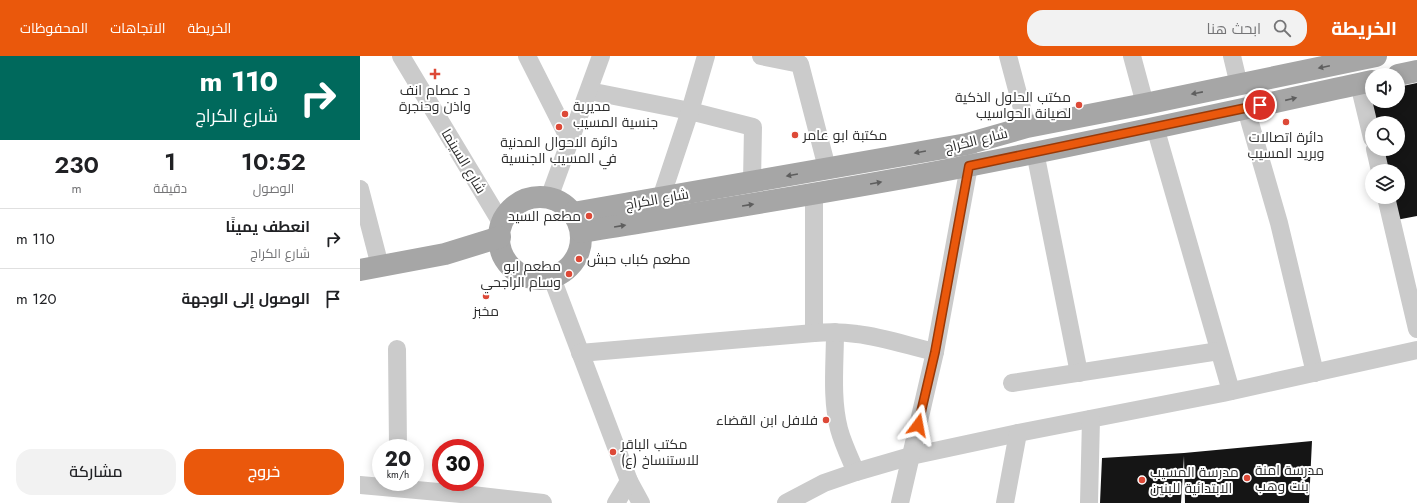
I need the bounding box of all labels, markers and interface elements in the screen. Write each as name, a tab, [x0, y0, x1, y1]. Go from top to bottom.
search box	[1027, 10, 1307, 46]
text: الخريطة	[1331, 15, 1397, 42]
icon: search	[1271, 17, 1293, 39]
text: المحفوظات	[20, 18, 88, 38]
text: الاتجاهات	[110, 18, 166, 38]
text: الخريطة	[188, 18, 231, 38]
text: ابحث هنا	[1207, 18, 1261, 40]
text: 110 m	[200, 61, 278, 102]
one-way arrow	[1318, 64, 1331, 70]
marker: د عصام انف واذن وحنجرة	[429, 68, 441, 80]
map controls	[1365, 68, 1405, 204]
button: sound	[1365, 68, 1405, 108]
icon: right	[292, 72, 344, 124]
place label: د عصام انف واذن وحنجرة	[399, 80, 471, 116]
place label: مكتب الحلول الذكية لصيانة الحواسيب	[955, 87, 1071, 123]
pin	[1243, 88, 1277, 122]
one-way arrow	[1191, 91, 1203, 97]
icon: arrive	[1249, 94, 1271, 116]
one-way arrow	[1285, 95, 1298, 101]
place label: مديرية جنسية المسيب	[573, 96, 658, 132]
marker: مكتب الحلول الذكية لصيانة الحواسيب	[1074, 100, 1084, 110]
text: شارع الكراج	[195, 103, 278, 129]
marker: مديرية جنسية المسيب	[560, 109, 570, 119]
button: search	[1365, 116, 1405, 156]
marker: دائرة اتصالات وبريد المسيب	[1281, 117, 1291, 127]
marker: دائرة الاحوال المدنية في المسيب الجنسية	[554, 122, 564, 132]
street label: شارع الكراج	[942, 123, 1010, 157]
street label: شارع السينما	[437, 125, 491, 197]
place label: مكتبة ابو عامر	[802, 125, 887, 145]
place label: دائرة اتصالات وبريد المسيب	[1248, 127, 1324, 163]
marker: مكتبة ابو عامر	[790, 130, 800, 140]
place label: دائرة الاحوال المدنية في المسيب الجنسية	[500, 132, 618, 170]
text: 1	[164, 144, 176, 179]
text: 10:52	[241, 144, 306, 179]
text: 230	[54, 147, 99, 182]
one-way arrow	[914, 150, 926, 156]
button: layers	[1365, 164, 1405, 204]
one-way arrow	[785, 172, 798, 178]
text: m	[72, 179, 82, 198]
text: دقيقة	[153, 179, 187, 198]
text: الوصول	[253, 179, 294, 198]
one-way arrow	[870, 179, 882, 185]
street label: شارع الكراج	[624, 184, 690, 214]
one-way arrow	[742, 202, 754, 208]
place label: مطعم السيد	[508, 206, 581, 226]
marker: مطعم السيد	[584, 211, 594, 221]
text: انعطف يمينًا	[226, 216, 310, 238]
one-way arrow	[613, 223, 626, 229]
text: 110 m	[16, 228, 55, 250]
icon: right	[322, 228, 344, 250]
text: شارع الكراج	[250, 244, 310, 263]
place label: مطعم كباب حبش	[587, 249, 690, 269]
marker: مطعم كباب حبش	[574, 254, 584, 264]
place label: مطعم ابو وسام الراجحي	[481, 256, 561, 294]
marker: مطعم ابو وسام الراجحي	[564, 269, 574, 279]
text: 120 m	[16, 288, 57, 310]
text: الوصول إلى الوجهة	[181, 288, 310, 310]
icon: arrive	[322, 288, 344, 310]
marker: مخبز	[481, 291, 491, 301]
place label: مخبز	[472, 301, 499, 321]
position arrow	[897, 404, 939, 446]
place label: فلافل ابن القضاء	[716, 410, 818, 430]
marker: فلافل ابن القضاء	[821, 415, 831, 425]
place label: مكتب الباقر (ع) للاستنساخ	[620, 434, 699, 470]
speed limit sign: 30	[432, 439, 484, 491]
text: 20	[385, 445, 411, 474]
marker: مكتب الباقر (ع) للاستنساخ	[608, 447, 618, 457]
button: مشاركة	[16, 449, 176, 495]
button: خروج	[184, 449, 344, 495]
place label: مدرسة امنة بنت وهب	[1255, 460, 1324, 496]
place label: مدرسة المسيب الابتدائية للبنين	[1150, 462, 1239, 498]
text: km/h	[387, 467, 409, 482]
marker: مدرسة امنة بنت وهب	[1242, 473, 1252, 483]
marker: مدرسة المسيب الابتدائية للبنين	[1137, 475, 1147, 485]

